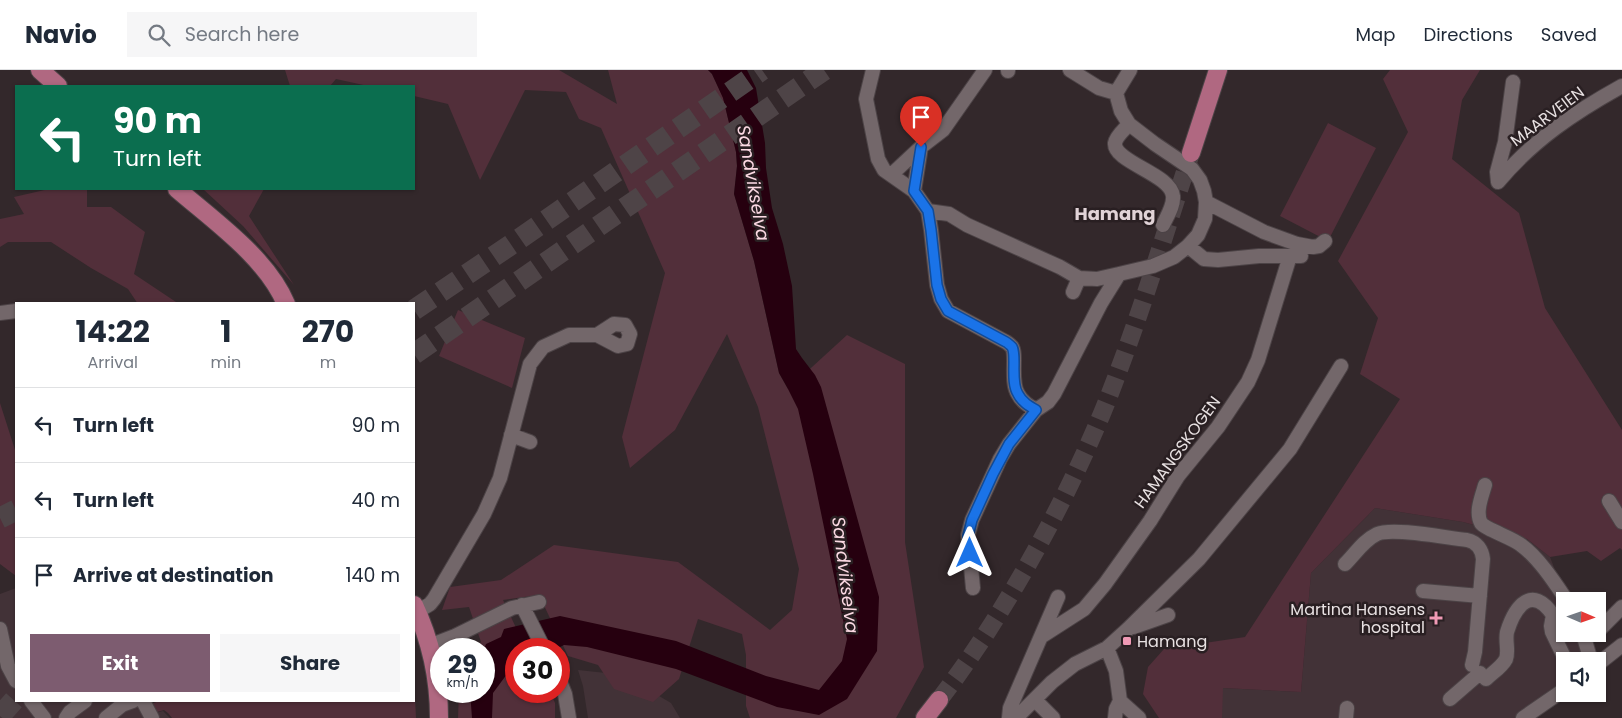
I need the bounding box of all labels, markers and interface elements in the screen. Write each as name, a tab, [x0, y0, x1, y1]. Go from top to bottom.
search box	[127, 12, 477, 57]
text: Navio	[25, 18, 97, 51]
icon: search	[145, 21, 173, 49]
text: Search here	[185, 21, 299, 48]
text: Map	[1356, 22, 1395, 47]
text: Directions	[1423, 22, 1513, 47]
text: Saved	[1541, 22, 1597, 47]
street label: MAARVEIEN	[1505, 81, 1589, 152]
text: 90 m	[113, 96, 202, 145]
pin	[900, 96, 942, 147]
icon: arrive	[907, 103, 935, 131]
icon: left	[30, 105, 95, 170]
water label: Sandvikselva	[731, 123, 776, 243]
text: Turn left	[113, 143, 201, 174]
district label: Hamang	[1074, 201, 1156, 226]
text: 14:22	[76, 310, 150, 353]
text: 1	[220, 310, 231, 353]
text: 270	[302, 310, 354, 353]
text: Arrival	[88, 351, 138, 374]
text: min	[210, 351, 241, 374]
text: m	[320, 351, 336, 374]
street label: HAMANGSKOGEN	[1129, 392, 1226, 513]
icon: left	[30, 411, 58, 439]
text: Turn left	[73, 412, 154, 439]
text: 90 m	[351, 412, 400, 439]
icon: left	[30, 486, 58, 514]
text: Turn left	[73, 487, 154, 514]
text: 40 m	[351, 487, 400, 514]
water label: Sandvikselva	[826, 515, 865, 635]
position arrow	[943, 526, 995, 578]
icon: arrive	[30, 561, 58, 589]
text: Arrive at destination	[73, 562, 274, 589]
text: 140 m	[345, 562, 400, 589]
north arrow	[1556, 592, 1606, 642]
map controls	[1556, 592, 1606, 702]
place label: Martina Hansens hospital	[1290, 598, 1425, 639]
marker: Martina Hansens hospital	[1429, 611, 1443, 625]
place label: Hamang	[1137, 630, 1207, 653]
button: Exit	[30, 634, 210, 692]
button: Share	[220, 634, 400, 692]
marker: Hamang	[1121, 635, 1133, 647]
speed limit sign: 30	[505, 638, 570, 703]
text: 29	[448, 647, 477, 682]
button: sound	[1556, 652, 1606, 702]
text: km/h	[447, 674, 478, 691]

